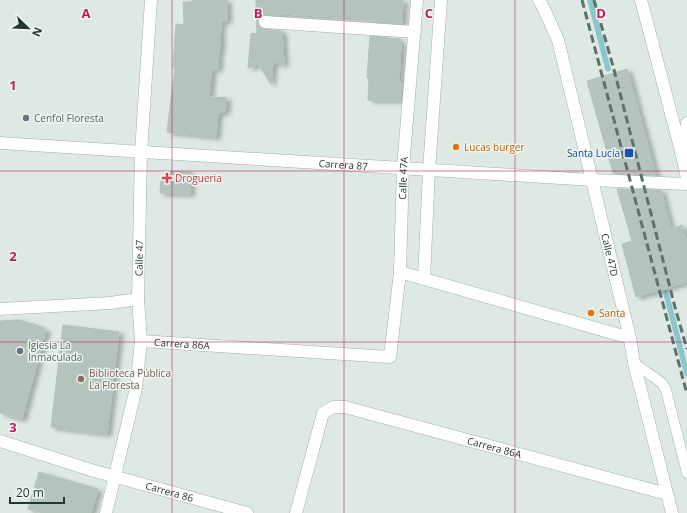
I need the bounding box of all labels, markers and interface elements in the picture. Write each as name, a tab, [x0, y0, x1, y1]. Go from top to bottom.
text: A	[82, 4, 91, 22]
text: B	[254, 4, 263, 22]
text: C	[425, 4, 433, 22]
text: D	[596, 4, 606, 22]
north arrow	[8, 8, 48, 48]
text: N	[29, 25, 46, 39]
text: 1	[9, 76, 17, 94]
place label: Cenfol Floresta	[34, 111, 104, 125]
marker: Cenfol Floresta	[21, 113, 31, 123]
place label: Lucas burger	[464, 140, 525, 154]
marker: Lucas burger	[451, 142, 461, 152]
place label: Santa Lucía	[567, 146, 620, 160]
marker: Santa Lucía	[623, 147, 635, 159]
street label: Calle 47A	[395, 155, 411, 200]
street label: Carrera 87	[318, 156, 369, 173]
place label: Drogueria	[175, 171, 222, 185]
marker: Drogueria	[162, 173, 172, 183]
street label: Calle 47D	[598, 232, 622, 278]
street label: Calle 47	[131, 239, 146, 276]
text: 2	[9, 247, 17, 265]
place label: Santa	[599, 306, 625, 320]
marker: Santa	[586, 308, 596, 318]
street label: Carrera 86A	[154, 335, 211, 352]
place label: Iglesia La Inmaculada	[28, 338, 82, 364]
marker: Iglesia La Inmaculada	[15, 346, 25, 356]
place label: Biblioteca Pública La Floresta	[89, 366, 171, 392]
marker: Biblioteca Pública La Floresta	[76, 374, 86, 384]
text: 3	[9, 418, 17, 436]
street label: Carrera 86A	[466, 433, 524, 462]
street label: Carrera 86	[144, 478, 195, 505]
scale bar	[10, 479, 64, 505]
text: 20 m	[16, 484, 44, 501]

